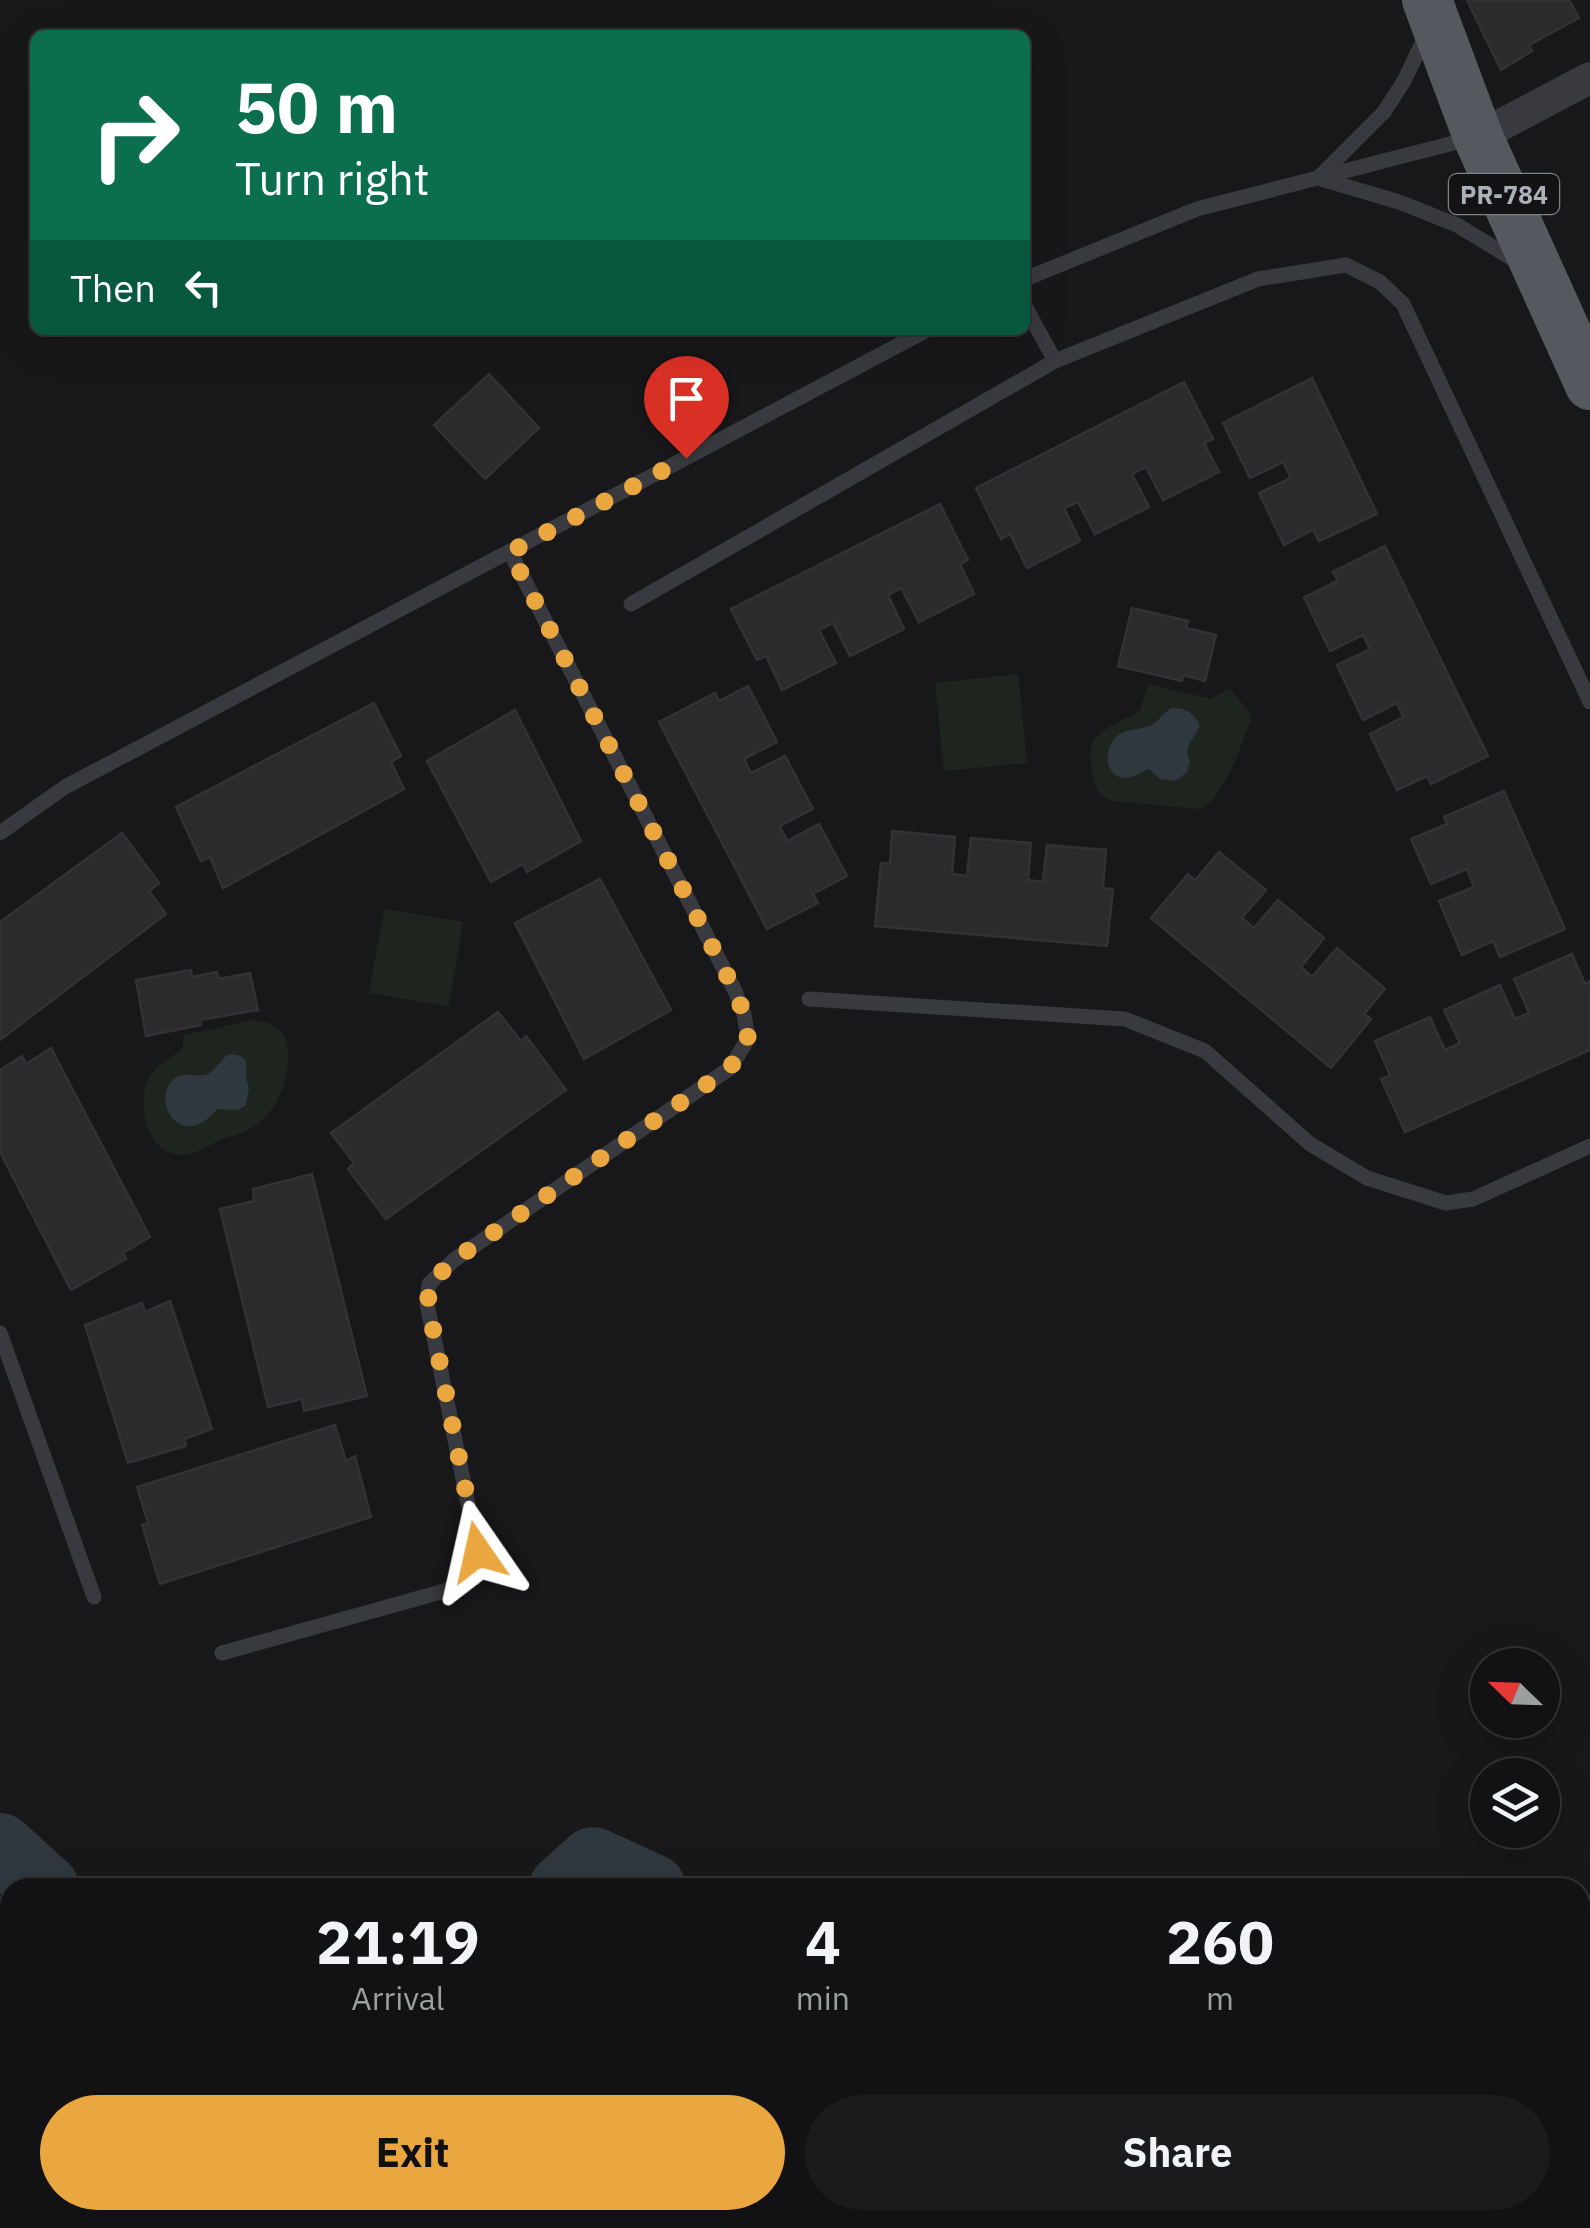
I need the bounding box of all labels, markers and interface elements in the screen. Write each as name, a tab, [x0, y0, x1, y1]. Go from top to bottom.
text: 50 m	[235, 61, 398, 152]
icon: right	[70, 70, 200, 200]
text: Turn right	[235, 149, 430, 207]
road number: PR-784	[1449, 174, 1559, 214]
icon: left	[176, 260, 231, 315]
text: Then	[70, 263, 156, 312]
pin	[644, 356, 729, 459]
icon: arrive	[659, 371, 714, 426]
position arrow	[426, 1500, 530, 1604]
north arrow	[1470, 1648, 1560, 1738]
map controls	[1470, 1648, 1560, 1848]
button: layers	[1470, 1758, 1560, 1848]
text: 21:19	[316, 1902, 480, 1981]
text: 4	[805, 1902, 841, 1981]
text: 260	[1166, 1902, 1274, 1981]
text: Arrival	[351, 1977, 445, 2019]
text: min	[796, 1977, 850, 2019]
text: m	[1206, 1977, 1234, 2019]
button: Exit	[40, 2095, 785, 2210]
button: Share	[805, 2095, 1550, 2210]

